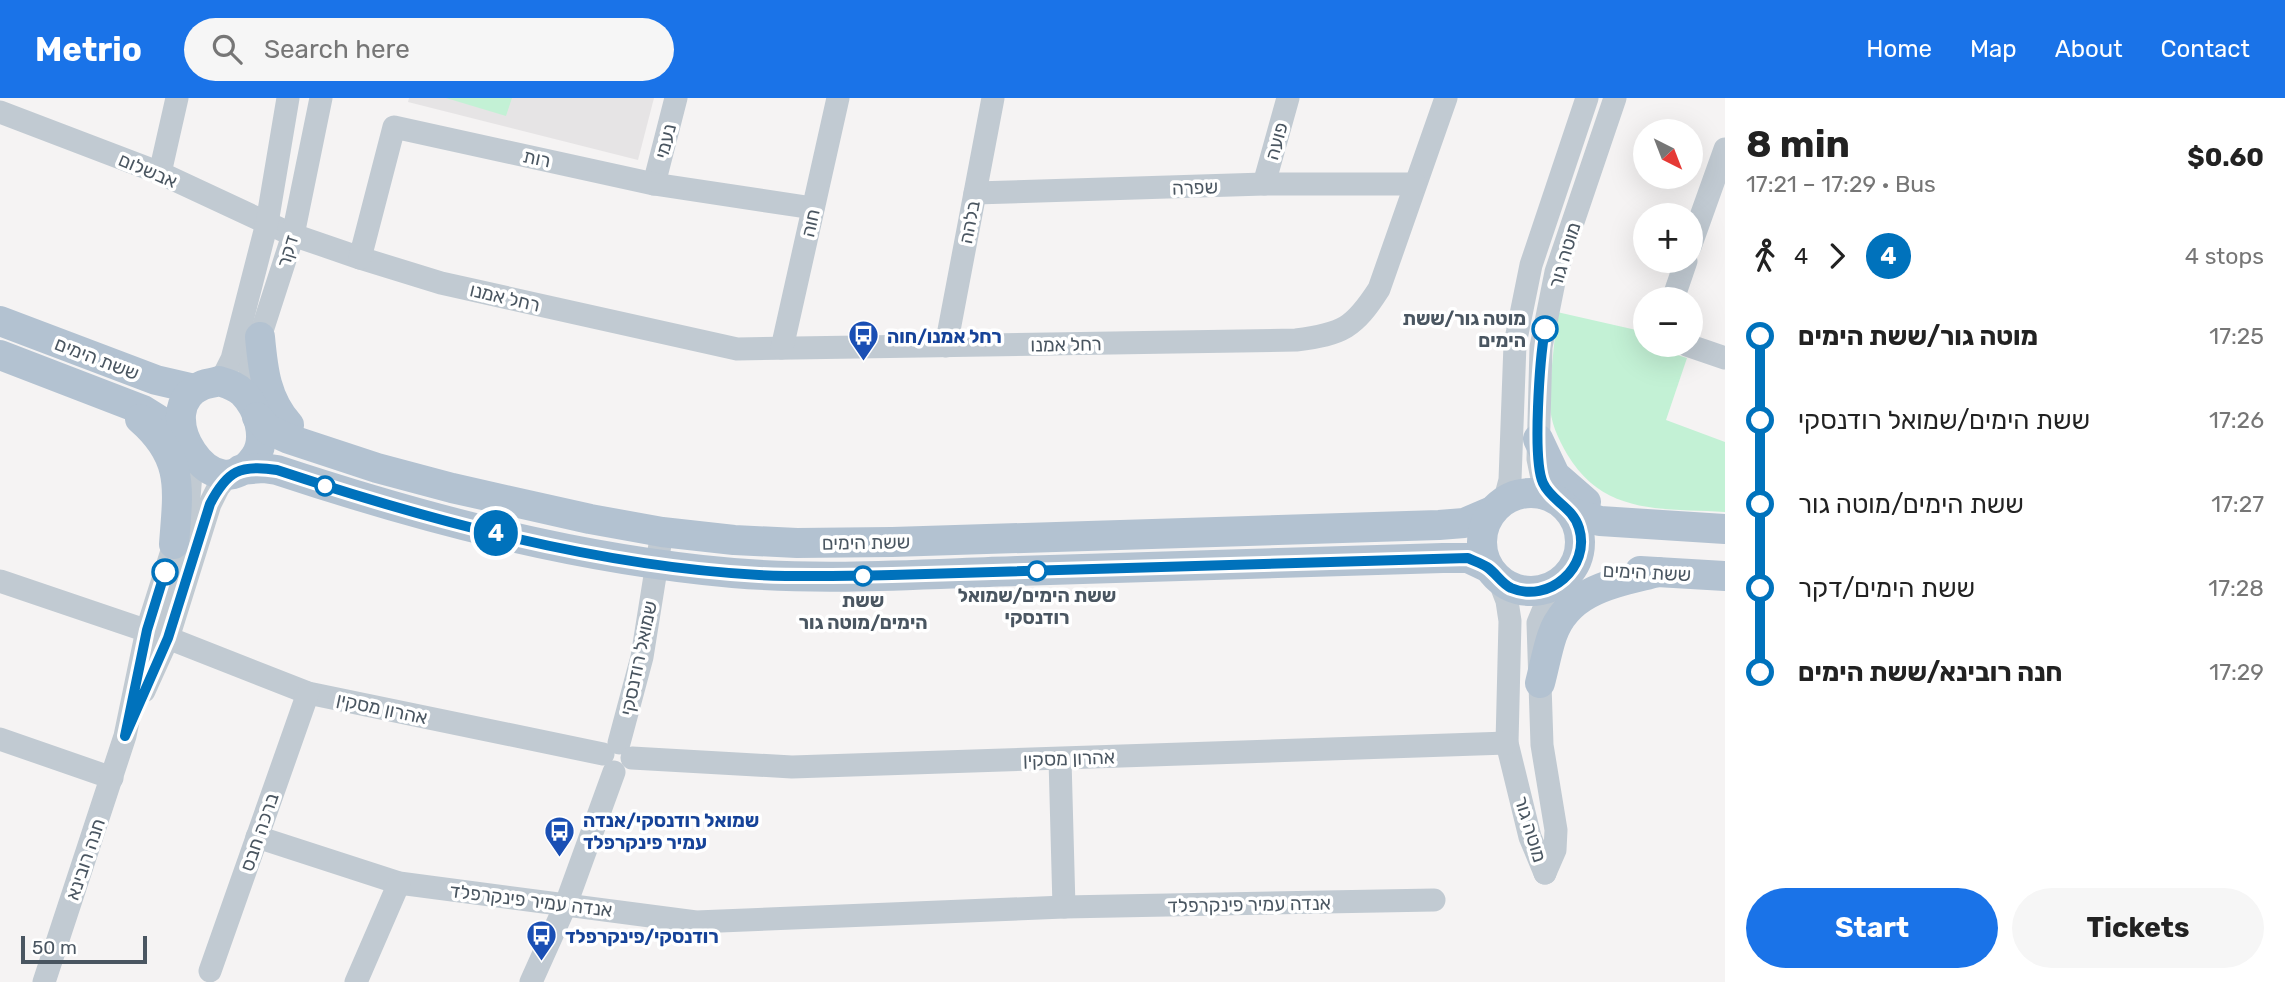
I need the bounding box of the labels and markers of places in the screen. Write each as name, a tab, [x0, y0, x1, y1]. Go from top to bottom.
place label: מוטה גור/ששת הימים	[1402, 307, 1526, 352]
marker: מוטה גור/ששת הימים	[1532, 316, 1558, 342]
bus stop icon: רחל אמנו/חוה	[847, 319, 881, 363]
place label: רחל אמנו/חוה	[887, 325, 1002, 348]
unlabelled marker	[315, 476, 335, 496]
unlabelled marker	[152, 559, 178, 585]
marker: ששת הימים/שמואל רודנסקי	[1027, 561, 1047, 581]
marker: ששת הימים/מוטה גור	[853, 566, 873, 586]
place label: ששת הימים/שמואל רודנסקי	[958, 584, 1116, 629]
place label: ששת הימים/מוטה גור	[798, 589, 928, 634]
place label: שמואל רודנסקי/אנדה עמיר פינקרפלד	[583, 809, 759, 854]
bus stop icon: שמואל רודנסקי/אנדה עמיר פינקרפלד	[543, 814, 577, 858]
bus stop icon: רודנסקי/פינקרפלד	[525, 919, 559, 963]
place label: רודנסקי/פינקרפלד	[565, 925, 719, 948]

